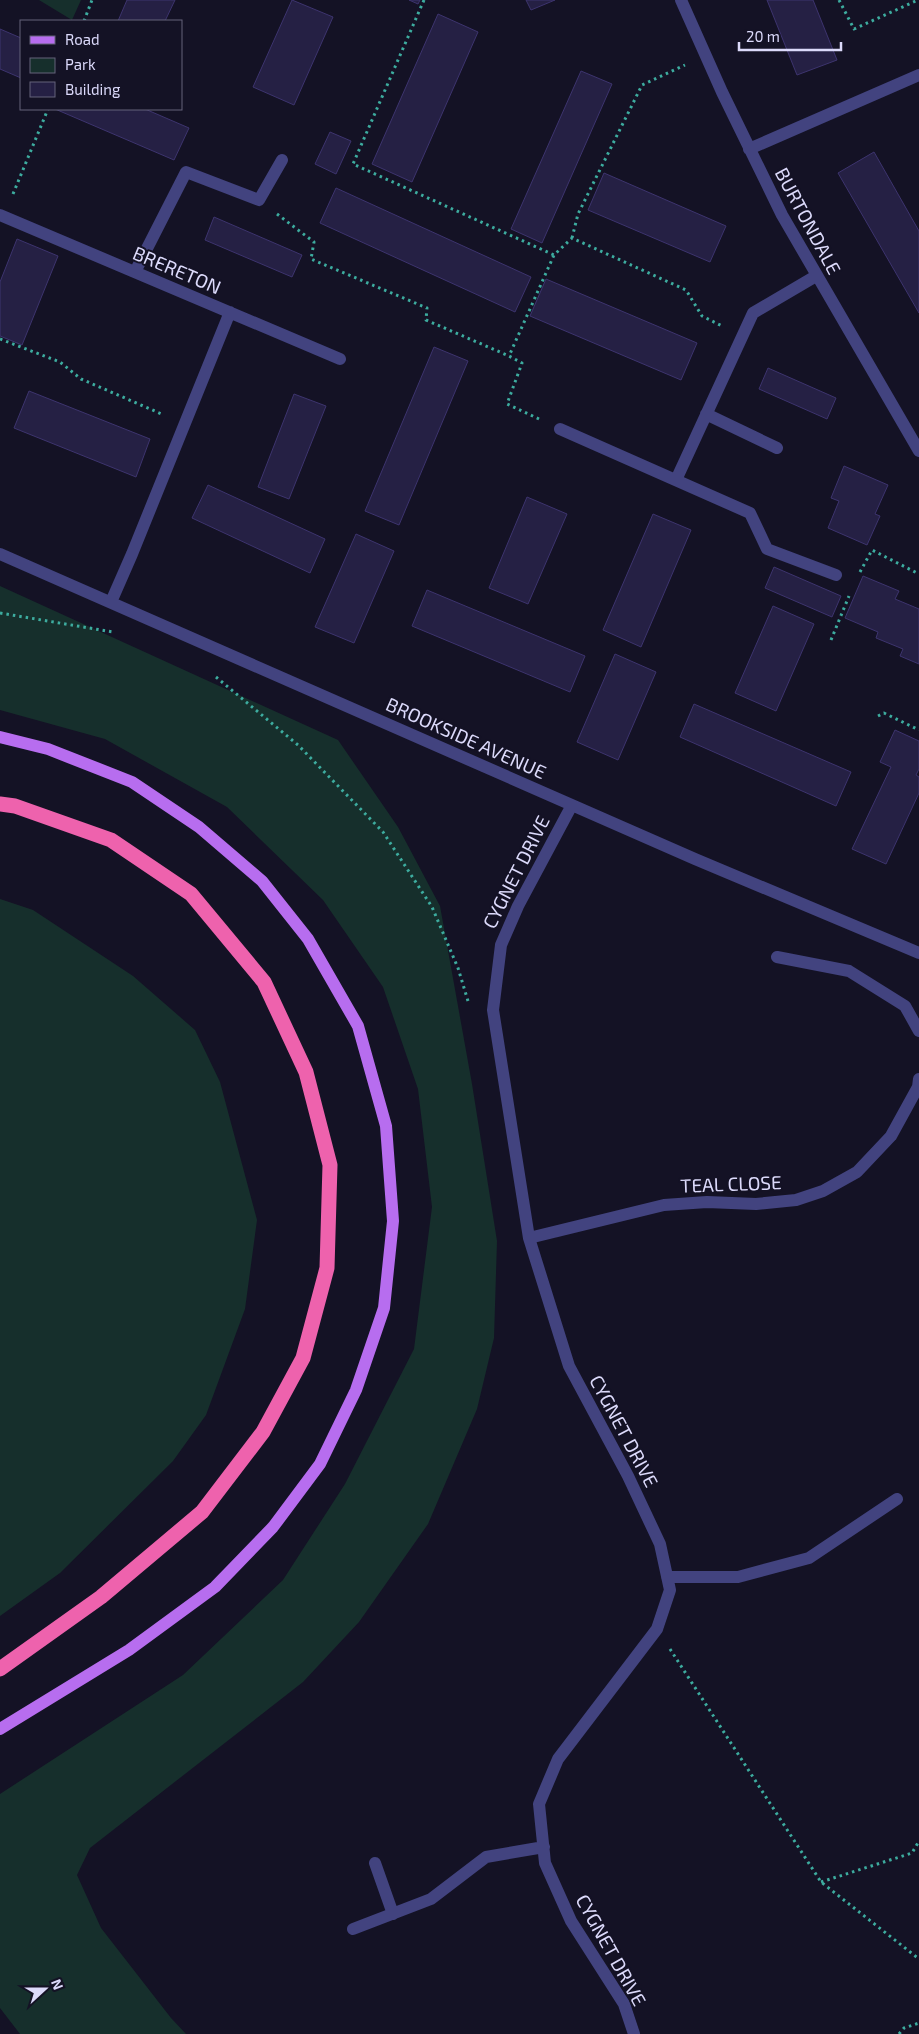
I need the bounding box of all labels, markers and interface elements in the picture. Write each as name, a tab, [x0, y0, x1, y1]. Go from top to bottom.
legend	[20, 20, 182, 110]
scale bar	[739, 20, 842, 52]
text: 20 m	[746, 27, 780, 45]
text: Road	[65, 30, 100, 48]
text: Park	[65, 55, 96, 73]
text: Building	[65, 80, 121, 98]
street label: BURTONDALE	[771, 163, 846, 278]
street label: BRERETON	[130, 241, 225, 298]
street label: BROOKSIDE AVENUE	[383, 692, 550, 783]
street label: CYGNET DRIVE	[477, 811, 554, 932]
street label: TEAL CLOSE	[680, 1170, 782, 1197]
street label: CYGNET DRIVE	[585, 1371, 664, 1491]
street label: CYGNET DRIVE	[571, 1890, 651, 2009]
north arrow	[20, 1964, 70, 2014]
text: N	[48, 1976, 67, 1992]

